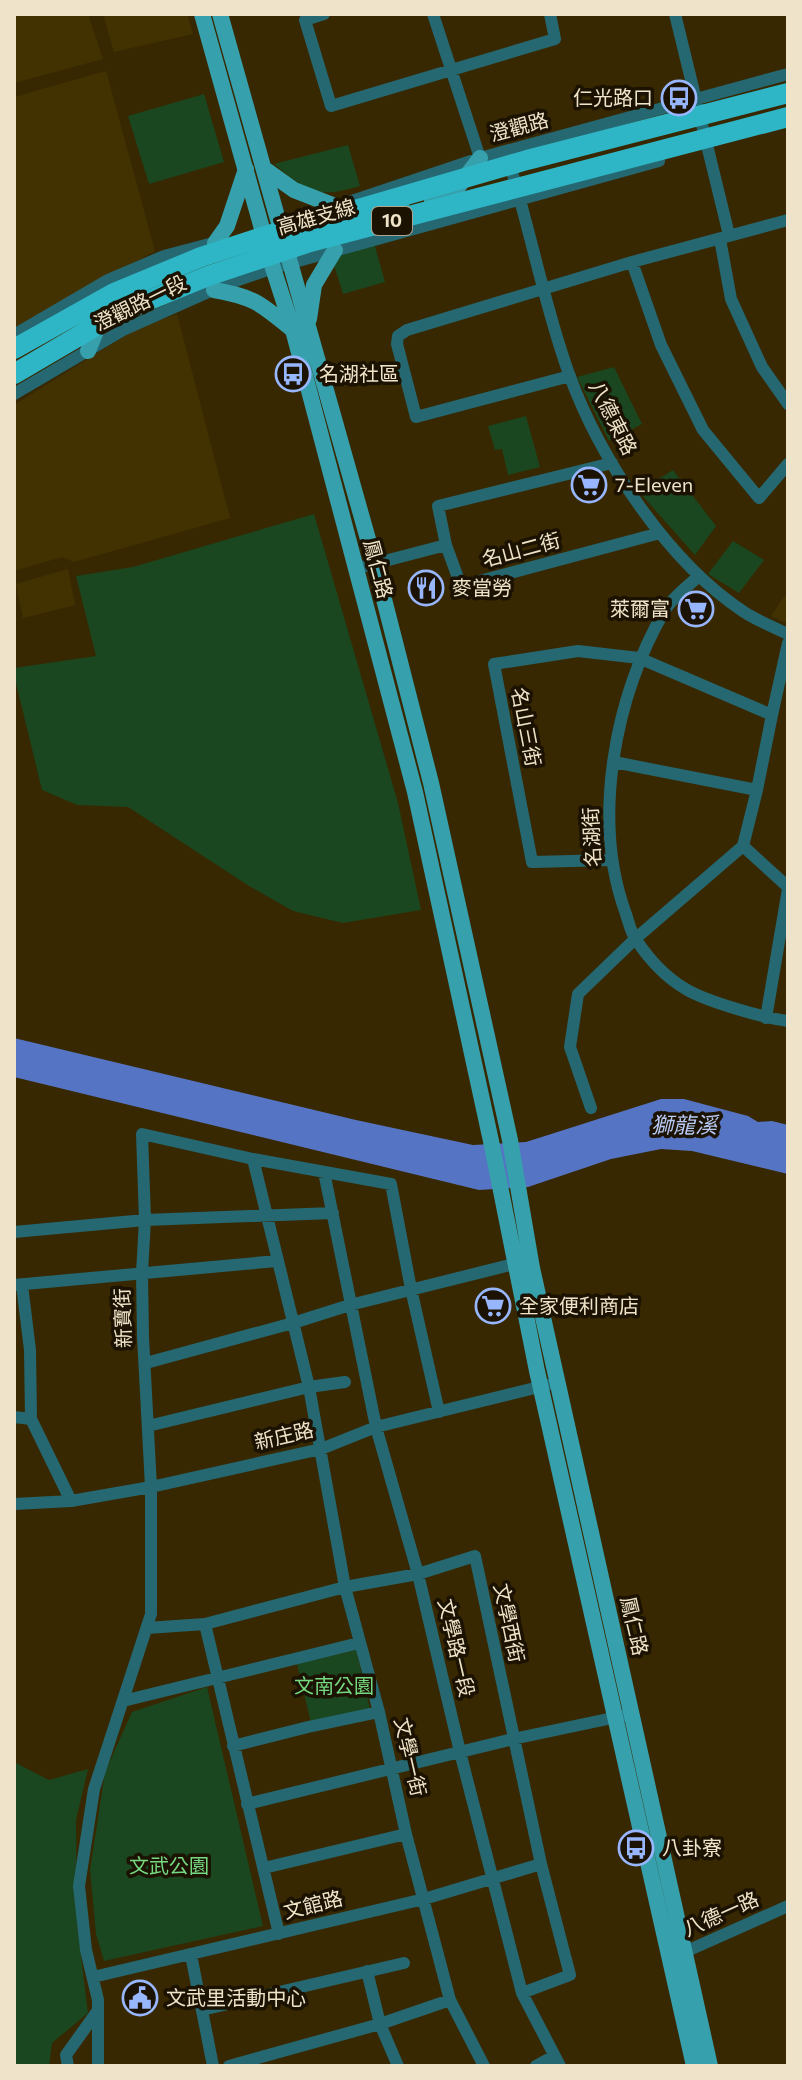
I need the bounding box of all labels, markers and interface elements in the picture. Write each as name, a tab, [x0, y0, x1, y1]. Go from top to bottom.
bus stop icon: 仁光路口	[660, 79, 698, 117]
place label: 仁光路口	[573, 85, 653, 109]
street label: 澄觀路	[487, 107, 551, 145]
street label: 高雄支線	[274, 193, 357, 239]
road number: 10	[372, 207, 412, 235]
street label: 澄觀路一段	[89, 269, 190, 335]
bus stop icon: 名湖社區	[274, 355, 312, 393]
place label: 名湖社區	[319, 361, 399, 385]
street label: 八德東路	[585, 376, 643, 459]
supermarket icon: 7-Eleven	[570, 466, 608, 504]
place label: 7-Eleven	[615, 472, 693, 496]
street label: 名山二街	[479, 527, 562, 571]
street label: 鳳仁路	[360, 537, 398, 601]
restaurant icon: 麥當勞	[407, 569, 445, 607]
place label: 麥當勞	[452, 575, 512, 599]
supermarket icon: 萊爾富	[677, 590, 715, 628]
place label: 萊爾富	[610, 596, 670, 620]
street label: 名山三街	[508, 685, 546, 768]
street label: 名湖街	[577, 806, 605, 868]
water label: 獅龍溪	[651, 1111, 720, 1138]
supermarket icon: 全家便利商店	[474, 1287, 512, 1325]
street label: 新寶街	[109, 1288, 135, 1348]
place label: 全家便利商店	[519, 1293, 639, 1317]
street label: 新庄路	[252, 1417, 316, 1453]
street label: 文學西街	[490, 1581, 530, 1664]
street label: 鳳仁路	[617, 1594, 653, 1658]
street label: 文學路一段	[434, 1596, 480, 1699]
park label: 文南公園	[294, 1673, 374, 1697]
street label: 文學一街	[390, 1715, 432, 1798]
bus stop icon: 八卦寮	[617, 1829, 655, 1867]
place label: 八卦寮	[662, 1835, 722, 1859]
park label: 文武公園	[129, 1853, 209, 1877]
street label: 文館路	[281, 1885, 345, 1923]
street label: 八德一路	[679, 1886, 762, 1940]
public building icon: 文武里活動中心	[121, 1979, 159, 2017]
place label: 文武里活動中心	[166, 1985, 306, 2009]

